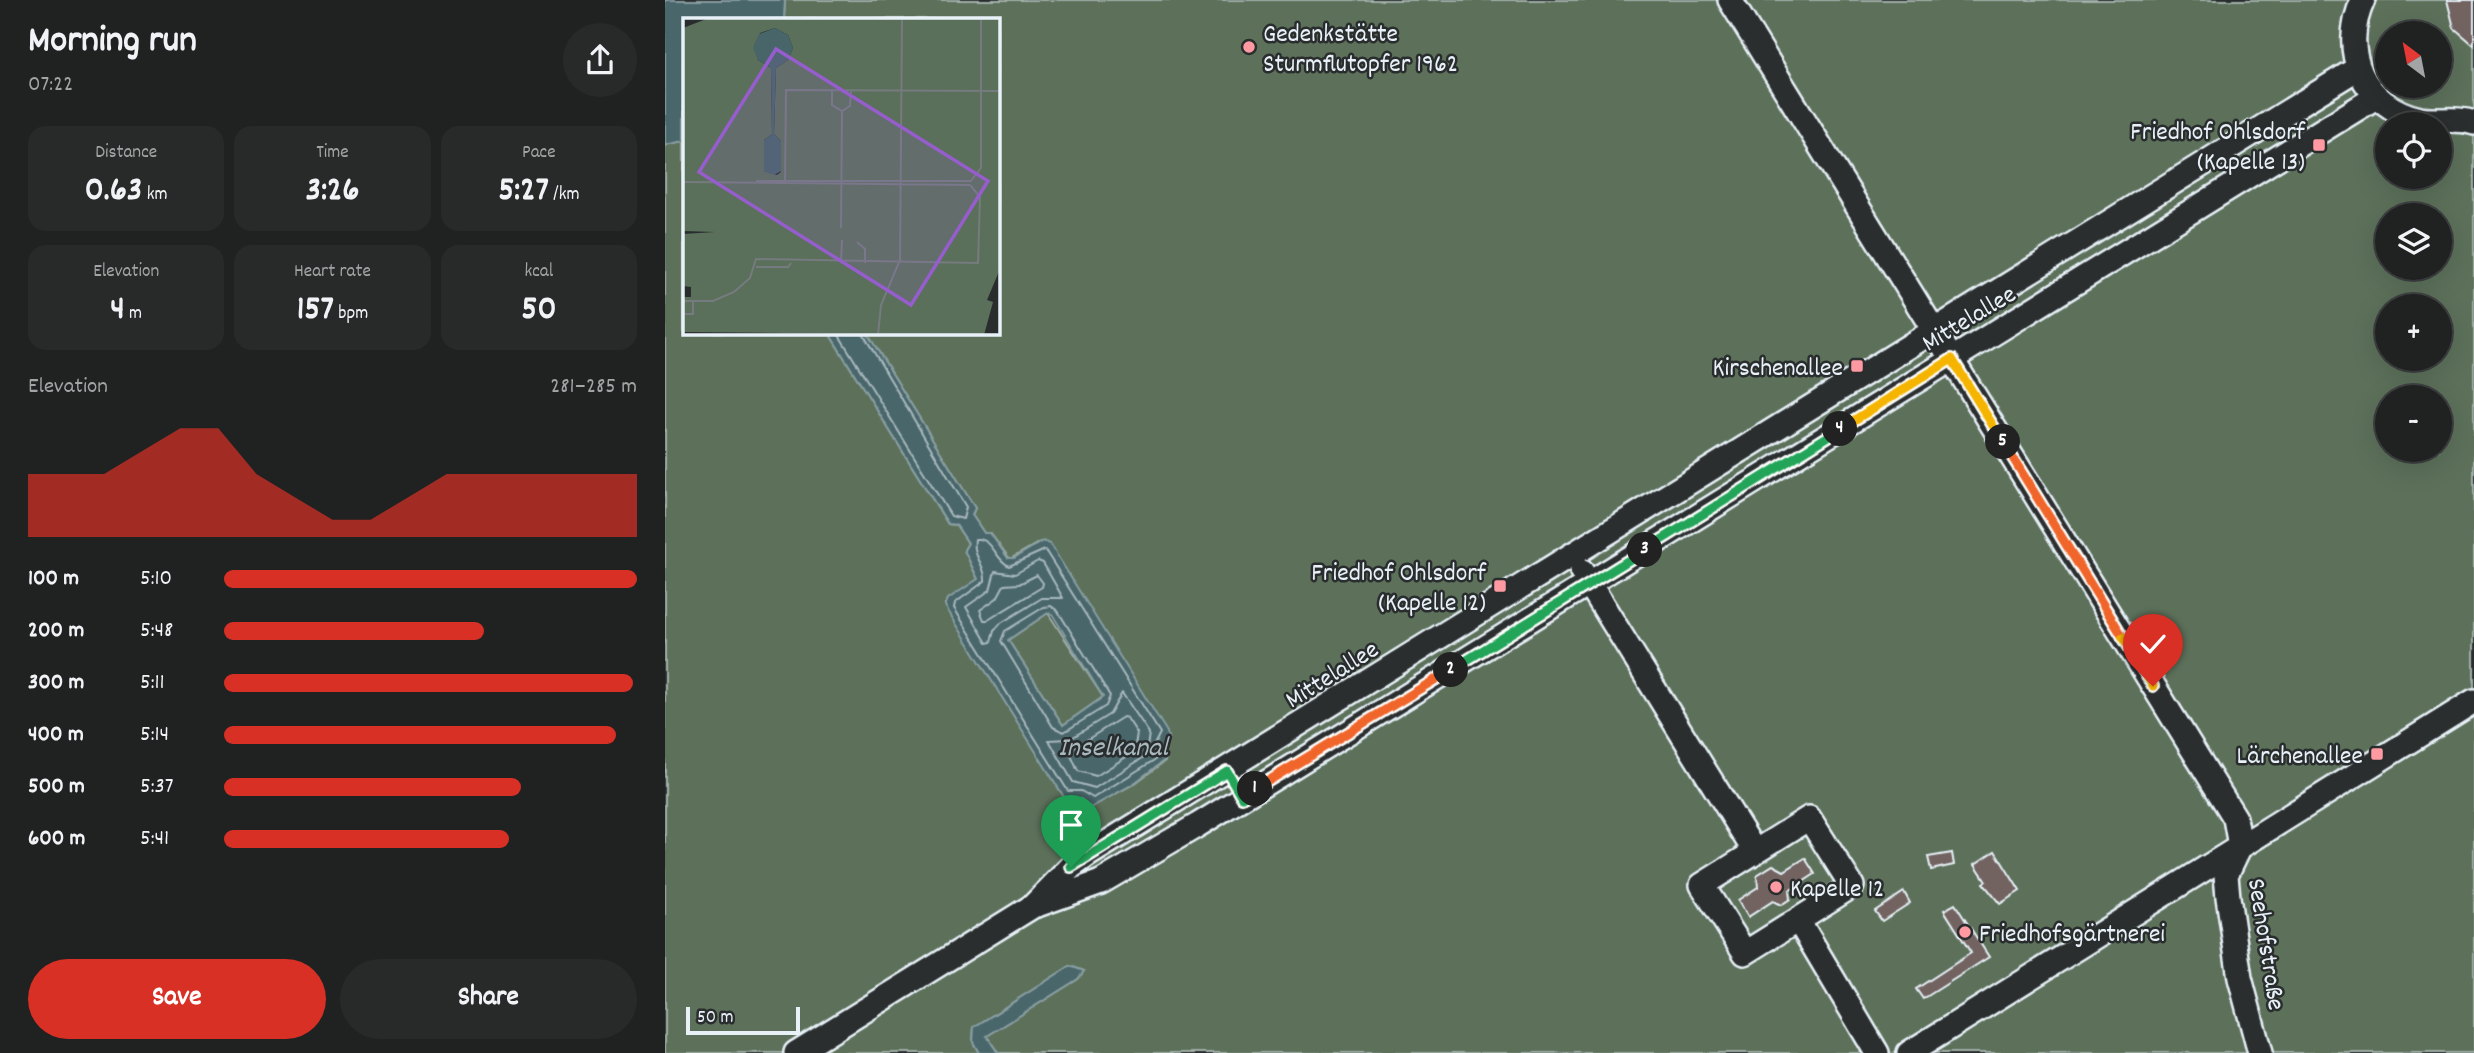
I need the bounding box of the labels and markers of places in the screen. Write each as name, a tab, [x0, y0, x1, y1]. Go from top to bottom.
place label: Gedenkstätte Sturmflutopfer 1962	[1263, 17, 1458, 84]
marker: Gedenkstätte Sturmflutopfer 1962	[1241, 39, 1257, 55]
place label: Friedhof Ohlsdorf (Kapelle 13)	[2130, 115, 2306, 182]
marker: Friedhof Ohlsdorf (Kapelle 13)	[2311, 137, 2327, 153]
place label: Kirschenallee	[1712, 351, 1843, 388]
marker: Kirschenallee	[1849, 358, 1865, 374]
pin: 4	[1823, 412, 1857, 446]
pin: 5	[1985, 424, 2021, 460]
pin: 3	[1627, 532, 1663, 568]
place label: Friedhof Ohlsdorf (Kapelle 12)	[1311, 556, 1487, 623]
marker: Friedhof Ohlsdorf (Kapelle 12)	[1492, 578, 1508, 594]
pin	[2123, 614, 2183, 686]
pin: 2	[1433, 652, 1469, 688]
place label: Lärchenallee	[2236, 739, 2363, 776]
marker: Lärchenallee	[2369, 746, 2385, 762]
pin: 1	[1237, 772, 1273, 806]
pin	[1041, 795, 1101, 867]
place label: Kapelle 12	[1790, 872, 1884, 909]
marker: Kapelle 12	[1768, 879, 1784, 895]
place label: Friedhofsgärtnerei	[1979, 917, 2165, 954]
marker: Friedhofsgärtnerei	[1957, 924, 1973, 940]

